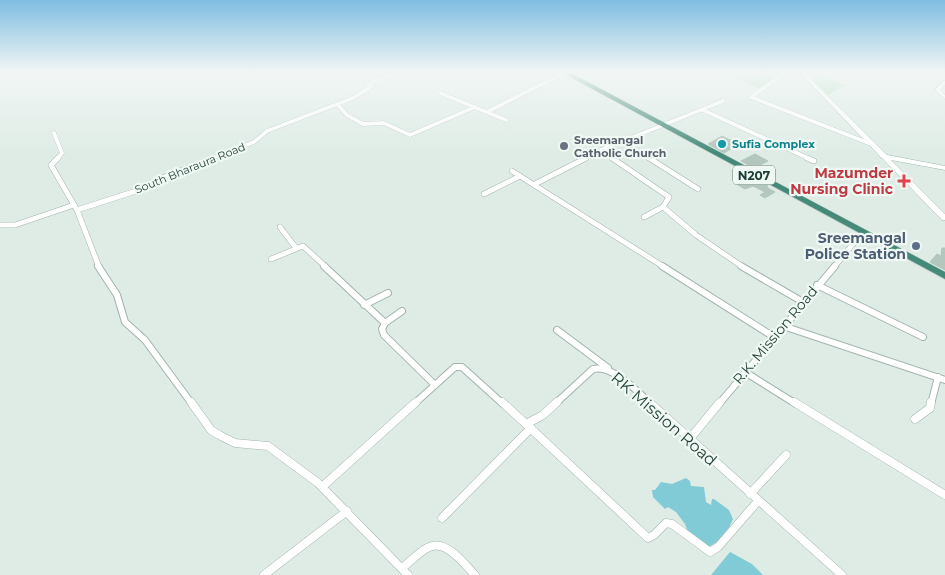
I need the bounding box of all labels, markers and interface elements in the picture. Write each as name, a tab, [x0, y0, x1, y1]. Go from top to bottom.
place label: Sreemangal Catholic Church	[574, 133, 666, 160]
place label: Sufia Complex	[732, 137, 815, 151]
marker: Sufia Complex	[716, 138, 728, 150]
street label: South Bharaura Road	[133, 139, 247, 197]
marker: Sreemangal Catholic Church	[558, 140, 570, 152]
place label: Mazumder Nursing Clinic	[790, 164, 894, 198]
road number: N207	[733, 166, 775, 184]
marker: Mazumder Nursing Clinic	[897, 174, 911, 188]
place label: Sreemangal Police Station	[805, 229, 906, 263]
marker: Sreemangal Police Station	[910, 240, 922, 252]
street label: R.K. Mission Road	[729, 282, 821, 388]
street label: RK Mission Road	[607, 368, 721, 470]

